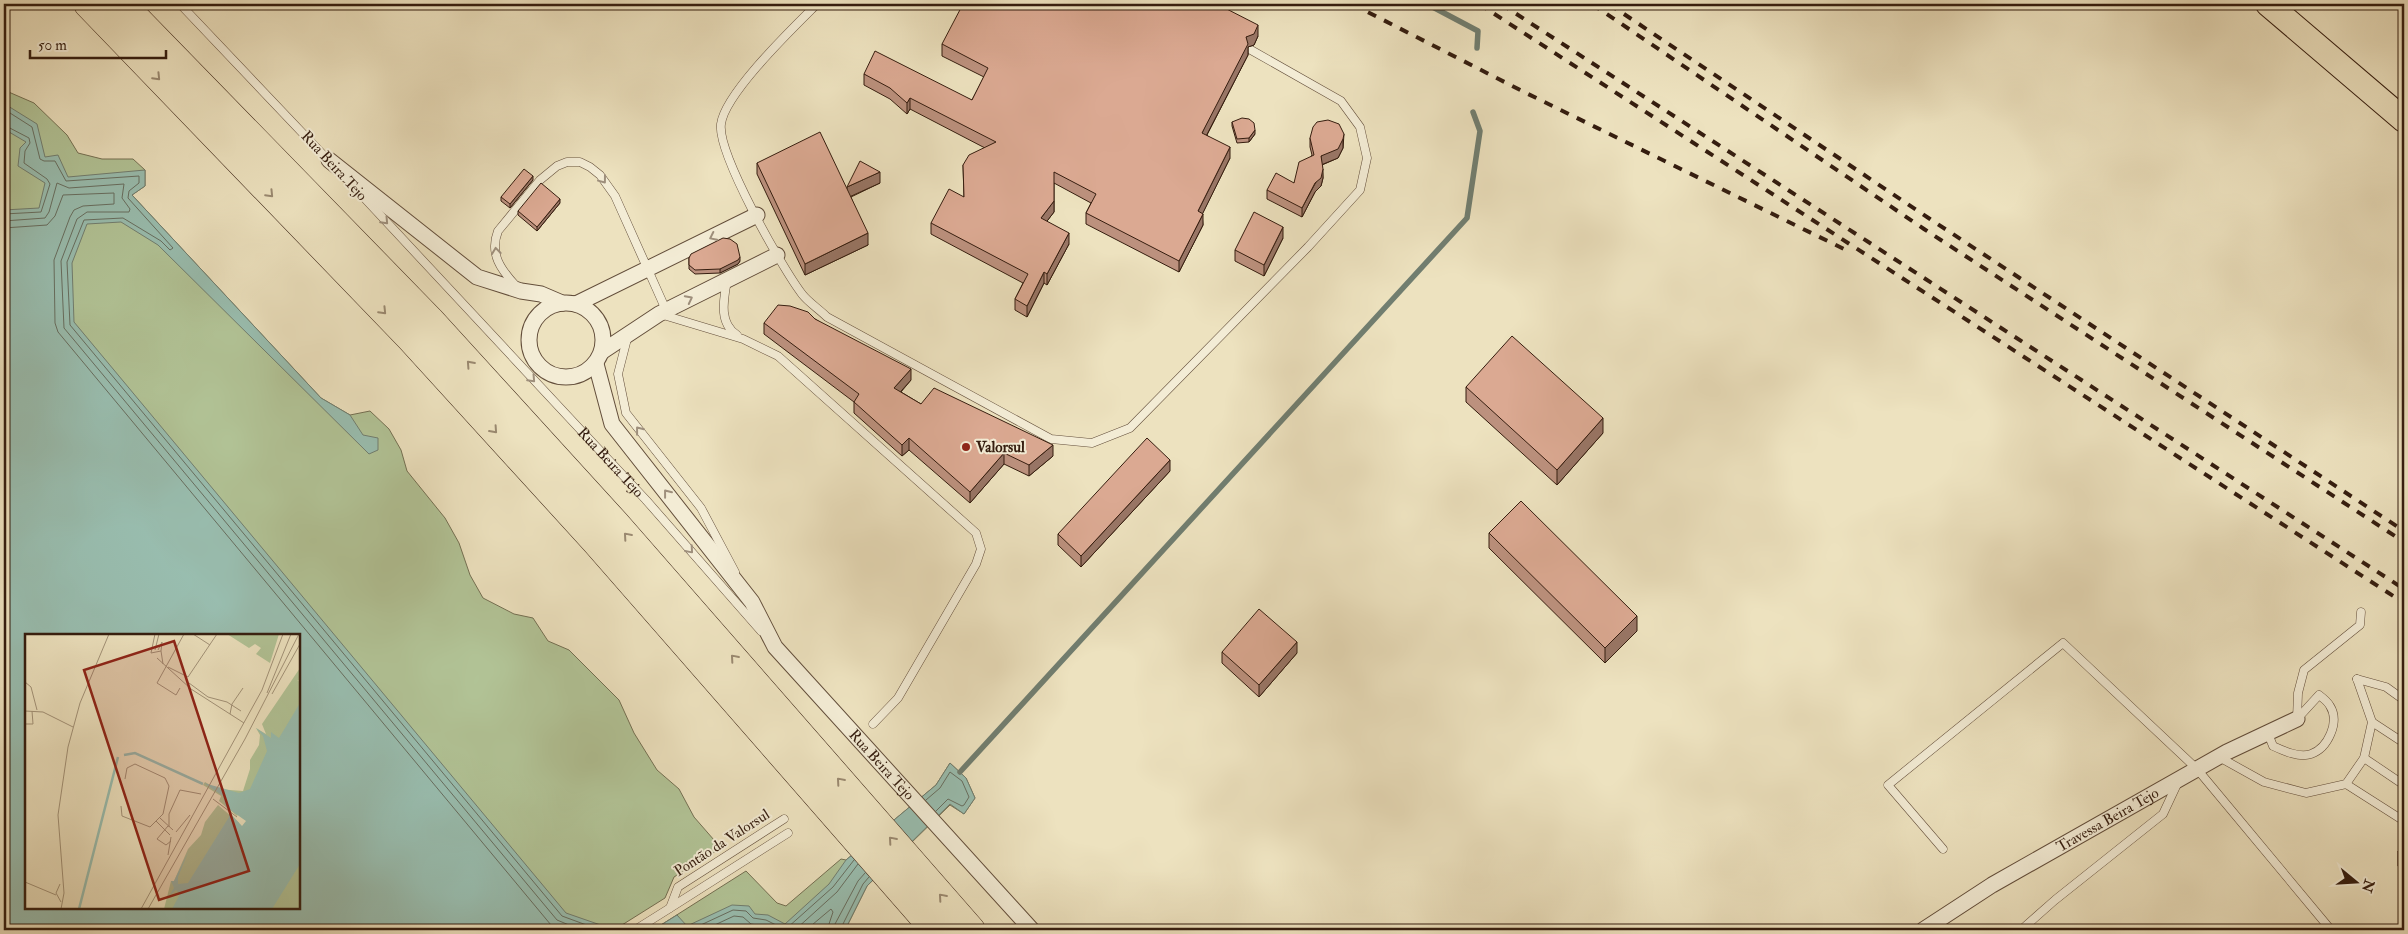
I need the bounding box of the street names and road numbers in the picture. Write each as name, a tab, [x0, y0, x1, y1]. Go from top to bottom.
street label: Rua Beira Tejo	[297, 127, 371, 205]
street label: Rua Beira Tejo	[573, 423, 648, 501]
street label: Rua Beira Tejo	[845, 725, 919, 804]
street label: Travessa Beira Tejo	[2053, 783, 2162, 856]
street label: Pontão da Valorsul	[671, 805, 774, 881]

